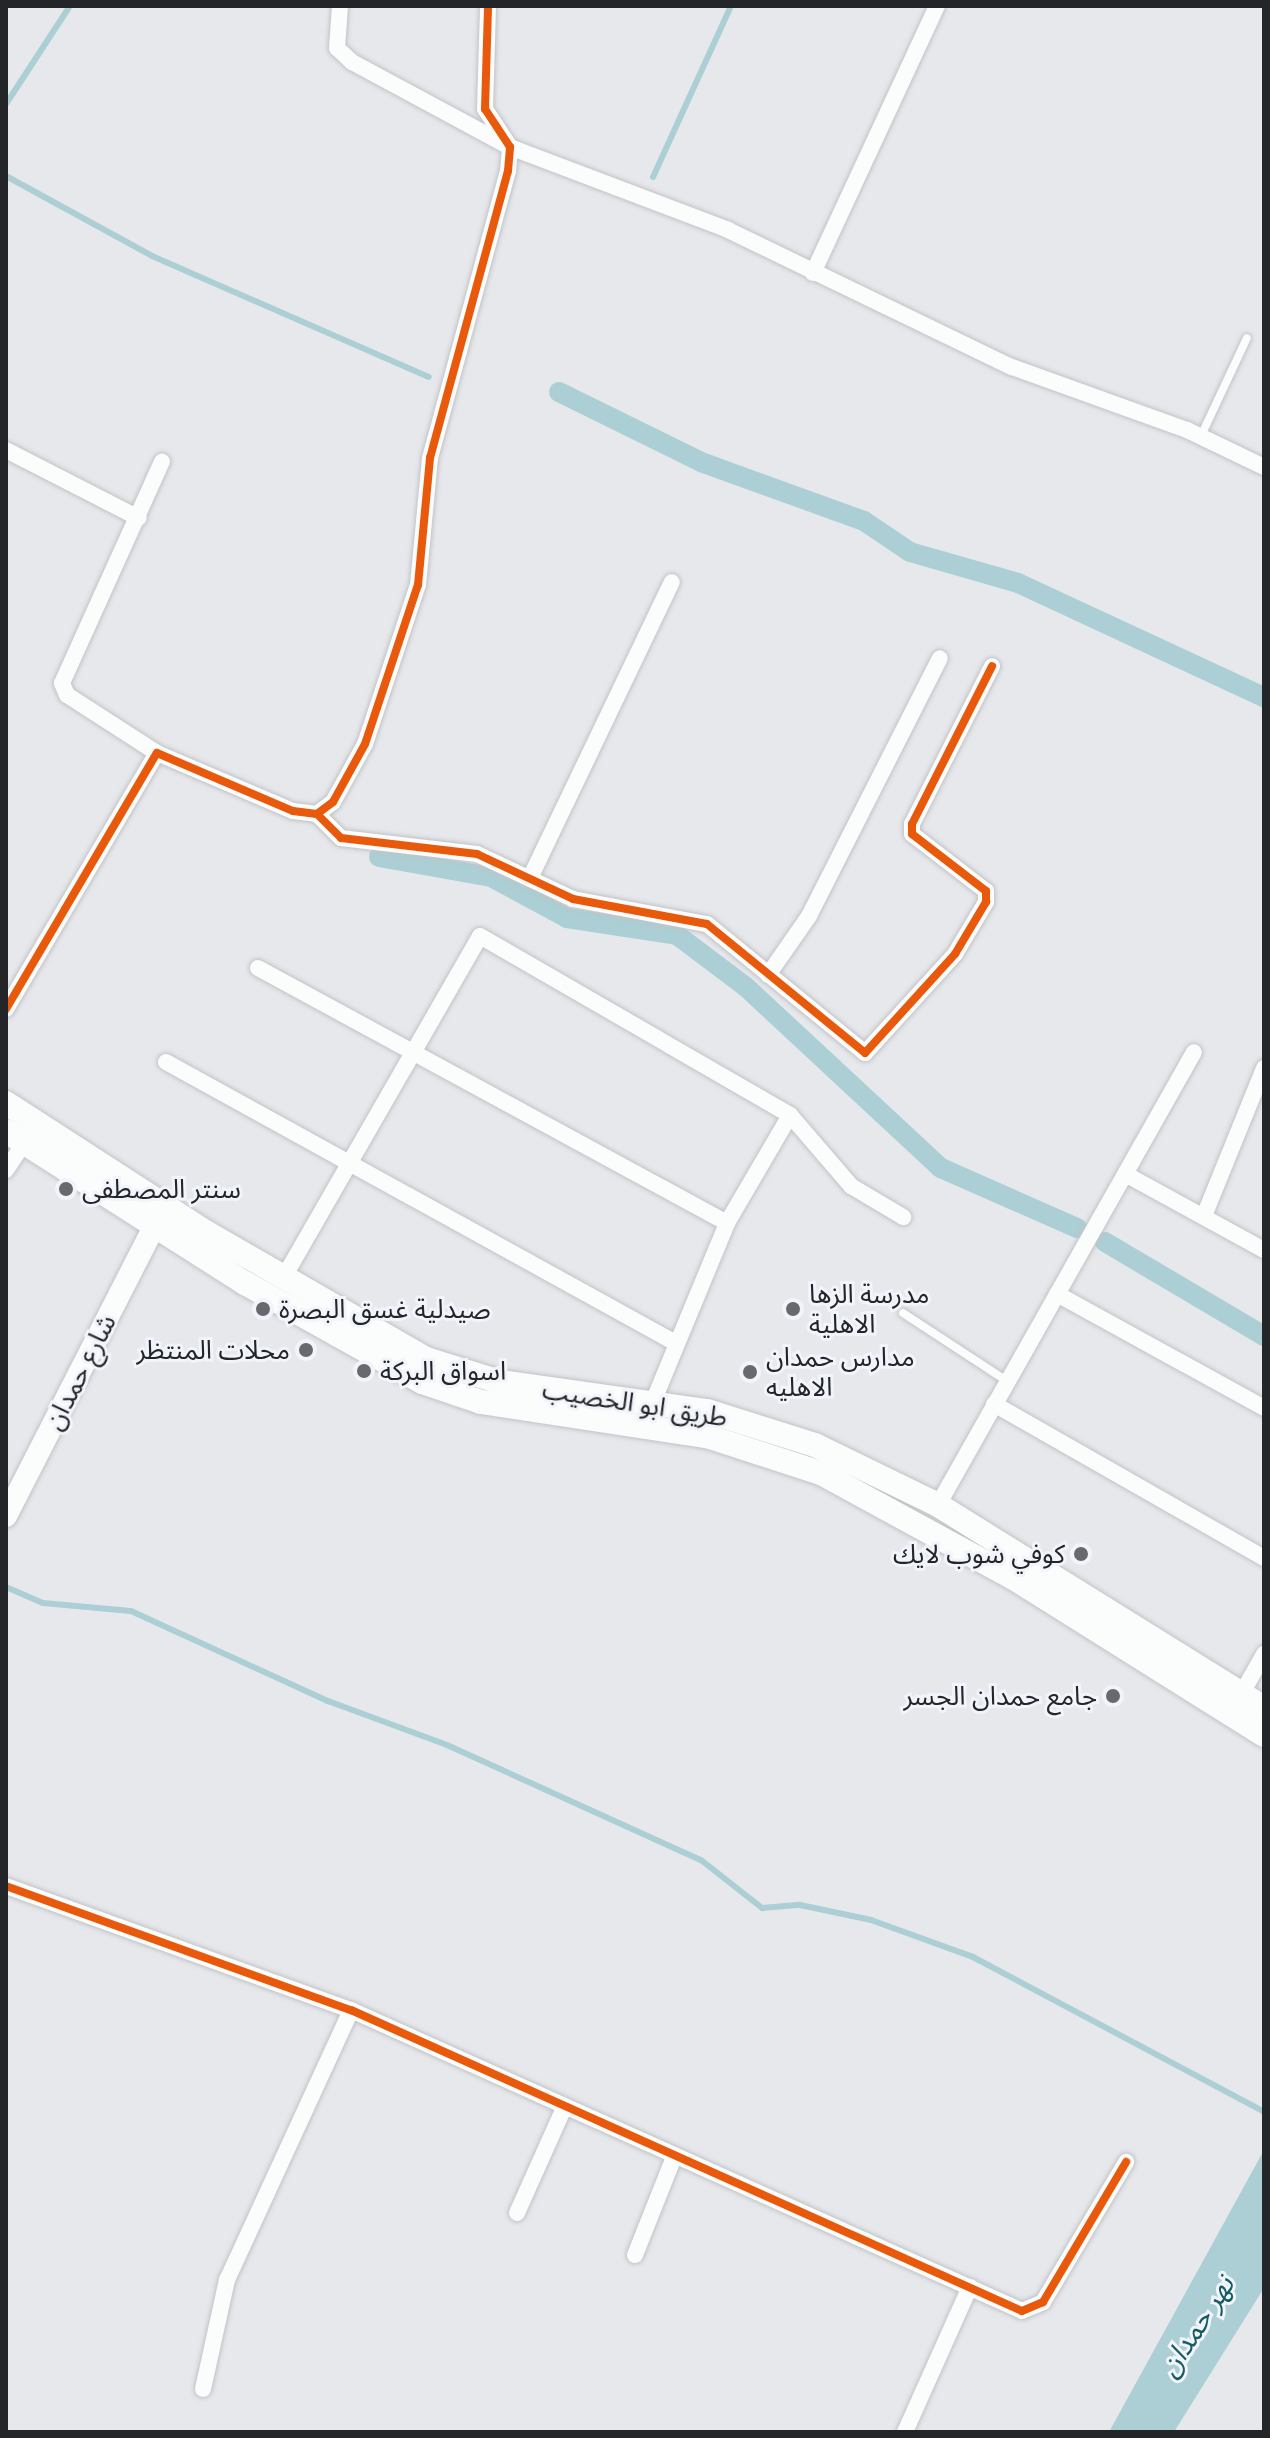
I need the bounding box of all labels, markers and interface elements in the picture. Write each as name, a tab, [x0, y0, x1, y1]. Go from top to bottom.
place label: سنتر المصطفى	[82, 1173, 241, 1205]
marker: سنتر المصطفى	[57, 1180, 75, 1198]
place label: مدرسة الزها الاهلية	[809, 1278, 929, 1340]
place label: صيدلية غسق البصرة	[279, 1293, 491, 1325]
marker: صيدلية غسق البصرة	[254, 1300, 272, 1318]
marker: مدرسة الزها الاهلية	[784, 1300, 802, 1318]
street label: شارع حمدان	[38, 1309, 122, 1435]
place label: محلات المنتظر	[137, 1334, 290, 1366]
marker: محلات المنتظر	[297, 1341, 315, 1359]
place label: مدارس حمدان الاهليه	[766, 1341, 915, 1402]
place label: اسواق البركة	[380, 1355, 506, 1387]
marker: اسواق البركة	[355, 1362, 373, 1380]
marker: مدارس حمدان الاهليه	[741, 1363, 759, 1381]
street label: طريق ابو الخصيب	[540, 1373, 730, 1433]
place label: كوفي شوب لايك	[893, 1538, 1065, 1570]
marker: كوفي شوب لايك	[1072, 1545, 1090, 1563]
place label: جامع حمدان الجسر	[904, 1680, 1097, 1712]
marker: جامع حمدان الجسر	[1104, 1687, 1122, 1705]
water label: نهر حمدان	[1151, 2269, 1241, 2383]

